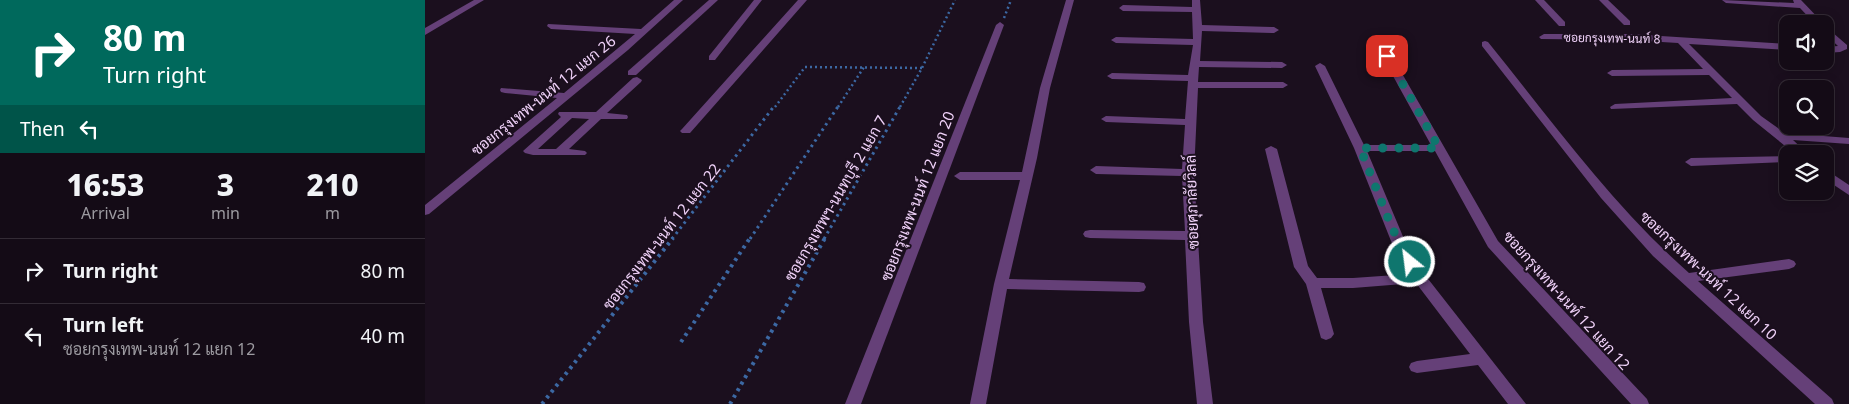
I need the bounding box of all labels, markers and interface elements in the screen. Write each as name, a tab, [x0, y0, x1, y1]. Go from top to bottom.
text: 80 m	[103, 14, 186, 61]
map controls	[1779, 15, 1834, 200]
button: sound	[1779, 15, 1834, 70]
icon: right	[20, 20, 85, 85]
street label: ซอยกรุงเทพ-นนท์ 8	[1563, 29, 1661, 48]
street label: ซอยกรุงเทพ-นนท์ 12 แยก 26	[467, 30, 621, 161]
pin	[1366, 35, 1408, 77]
icon: arrive	[1373, 42, 1401, 70]
text: Turn right	[103, 59, 206, 89]
button: search	[1779, 80, 1834, 135]
street label: ซอยกรุงเทพ-นนท์ 12 แยก 20	[875, 108, 961, 284]
street label: ซอยกรุงเทพฯ-นนทบุรี 2 แยก 7	[779, 111, 892, 286]
icon: left	[75, 115, 103, 143]
text: Then	[20, 116, 65, 142]
button: layers	[1779, 145, 1834, 200]
street label: ซอยศุภาลัยวิลล์	[1179, 154, 1205, 250]
street label: ซอยกรุงเทพ-นนท์ 12 แยก 22	[598, 159, 726, 314]
text: 16:53	[67, 164, 144, 205]
text: 3	[217, 164, 234, 205]
text: 210	[306, 164, 358, 205]
text: Arrival	[81, 202, 130, 224]
text: min	[211, 202, 240, 224]
text: m	[325, 202, 340, 224]
street label: ซอยกรุงเทพ-นนท์ 12 แยก 10	[1635, 206, 1782, 345]
street label: ซอยกรุงเทพ-นนท์ 12 แยก 12	[1498, 226, 1635, 375]
position arrow	[1383, 235, 1435, 287]
icon: right	[20, 257, 48, 285]
text: Turn right	[63, 258, 158, 284]
text: 80 m	[361, 258, 405, 284]
text: Turn left	[63, 312, 144, 338]
icon: left	[20, 322, 48, 350]
text: 40 m	[361, 323, 405, 349]
text: ซอยกรุงเทพ-นนท์ 12 แยก 12	[63, 338, 255, 360]

